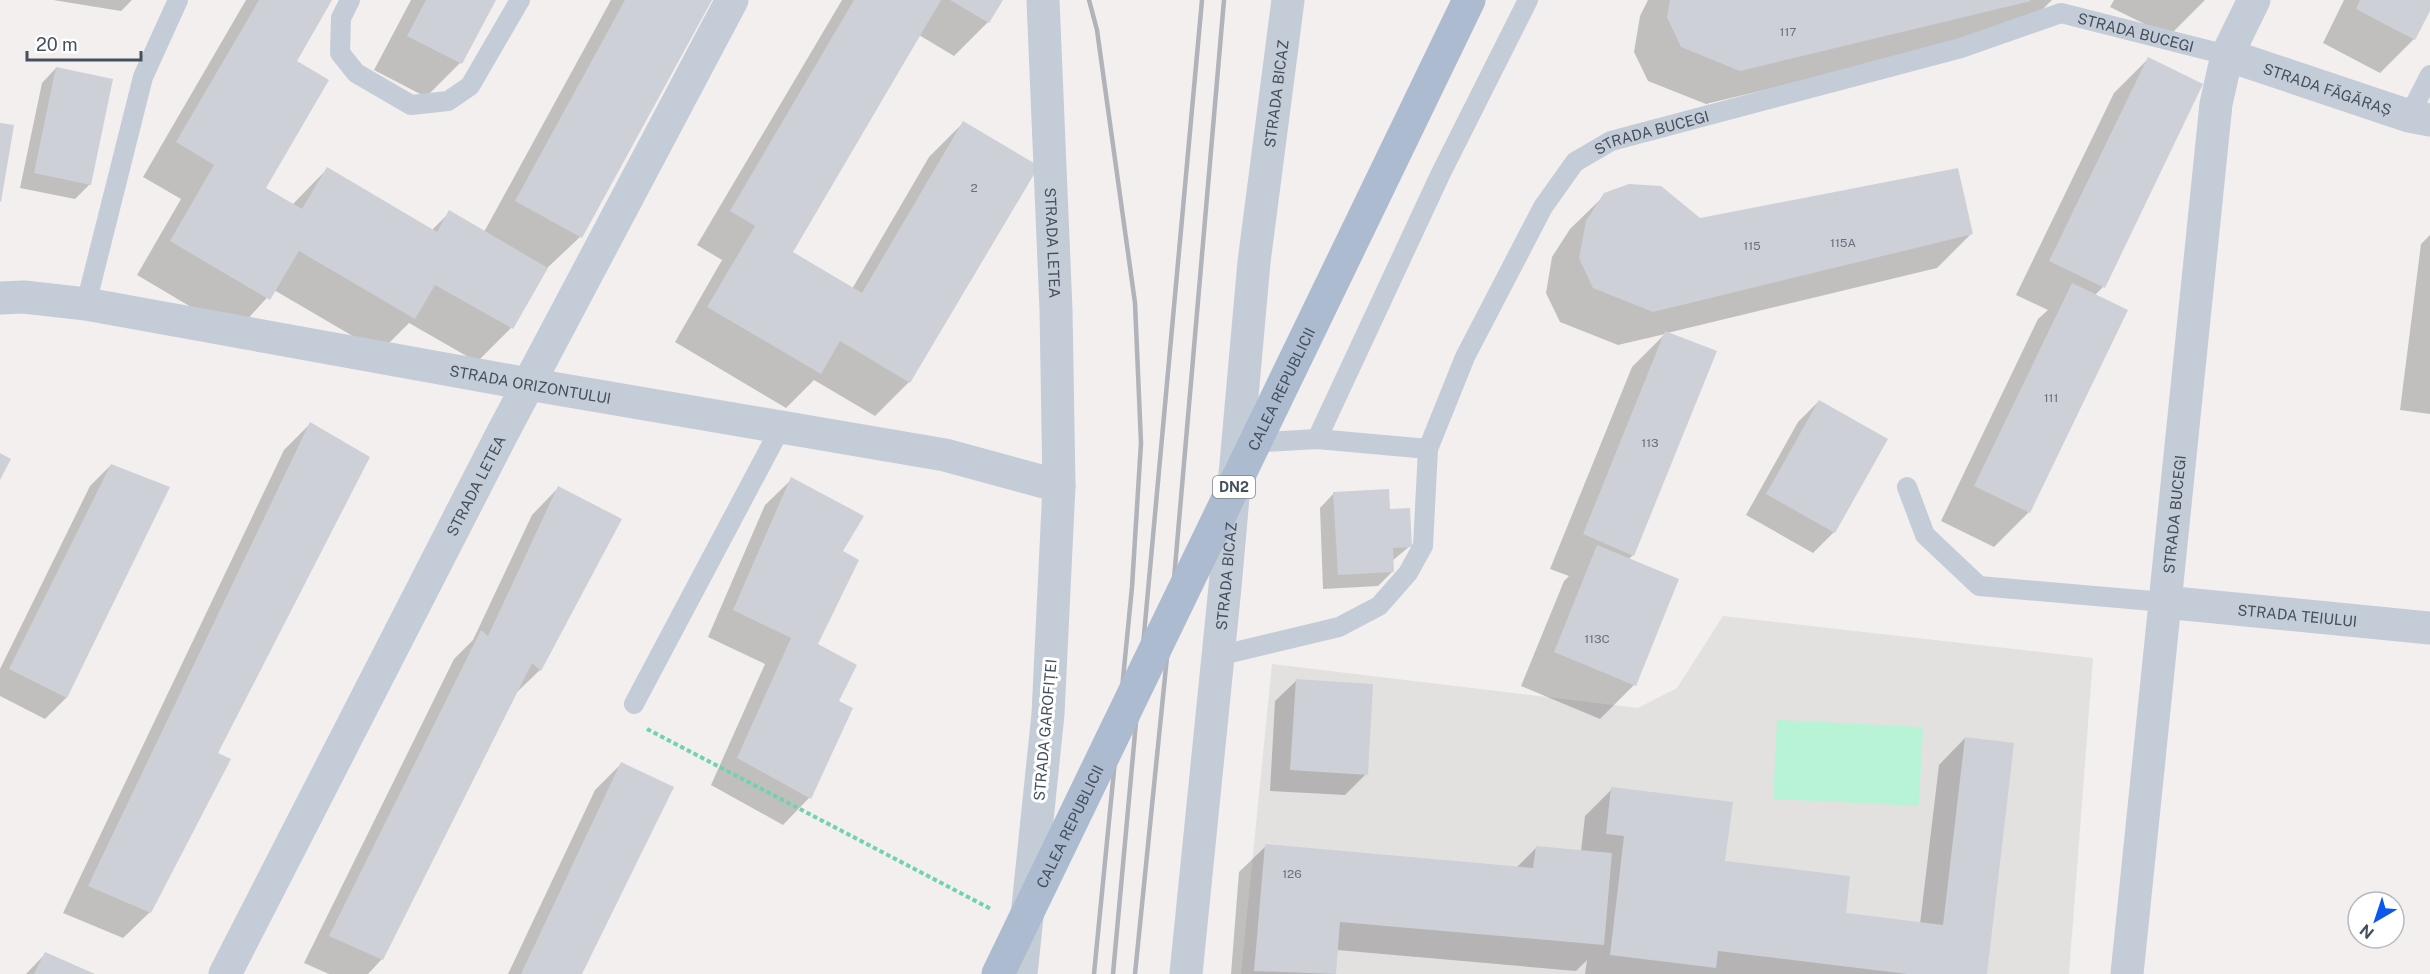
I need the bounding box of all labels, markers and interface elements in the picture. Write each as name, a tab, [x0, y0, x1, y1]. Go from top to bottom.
street label: STRADA BUCEGI	[2076, 9, 2196, 55]
scale bar	[27, 24, 141, 62]
house number: 117	[1780, 25, 1796, 39]
text: 20 m	[36, 34, 78, 55]
street label: STRADA BICAZ	[1260, 39, 1291, 149]
street label: STRADA FĂGĂRAȘ	[2261, 59, 2394, 118]
street label: STRADA BUCEGI	[1591, 107, 1711, 158]
house number: 2	[970, 181, 978, 195]
street label: STRADA LETEA	[1042, 187, 1064, 299]
house number: 115A	[1830, 236, 1856, 250]
house number: 115	[1743, 239, 1761, 253]
street label: CALEA REPUBLICII	[1244, 325, 1318, 453]
street label: STRADA ORIZONTULUI	[448, 361, 612, 407]
house number: 111	[2044, 391, 2058, 405]
street label: STRADA LETEA	[443, 432, 509, 539]
house number: 113	[1641, 436, 1659, 450]
street label: STRADA BUCEGI	[2159, 454, 2189, 575]
road number: DN2	[1213, 476, 1255, 498]
street label: STRADA BICAZ	[1212, 521, 1239, 631]
street label: STRADA TEIULUI	[2237, 601, 2358, 629]
house number: 113C	[1584, 632, 1610, 646]
street label: STRADA GAROFIȚEI	[1030, 658, 1060, 802]
street label: CALEA REPUBLICII	[1032, 762, 1106, 891]
house number: 126	[1282, 867, 1302, 881]
north arrow	[2346, 890, 2406, 950]
text: N	[2356, 920, 2378, 943]

